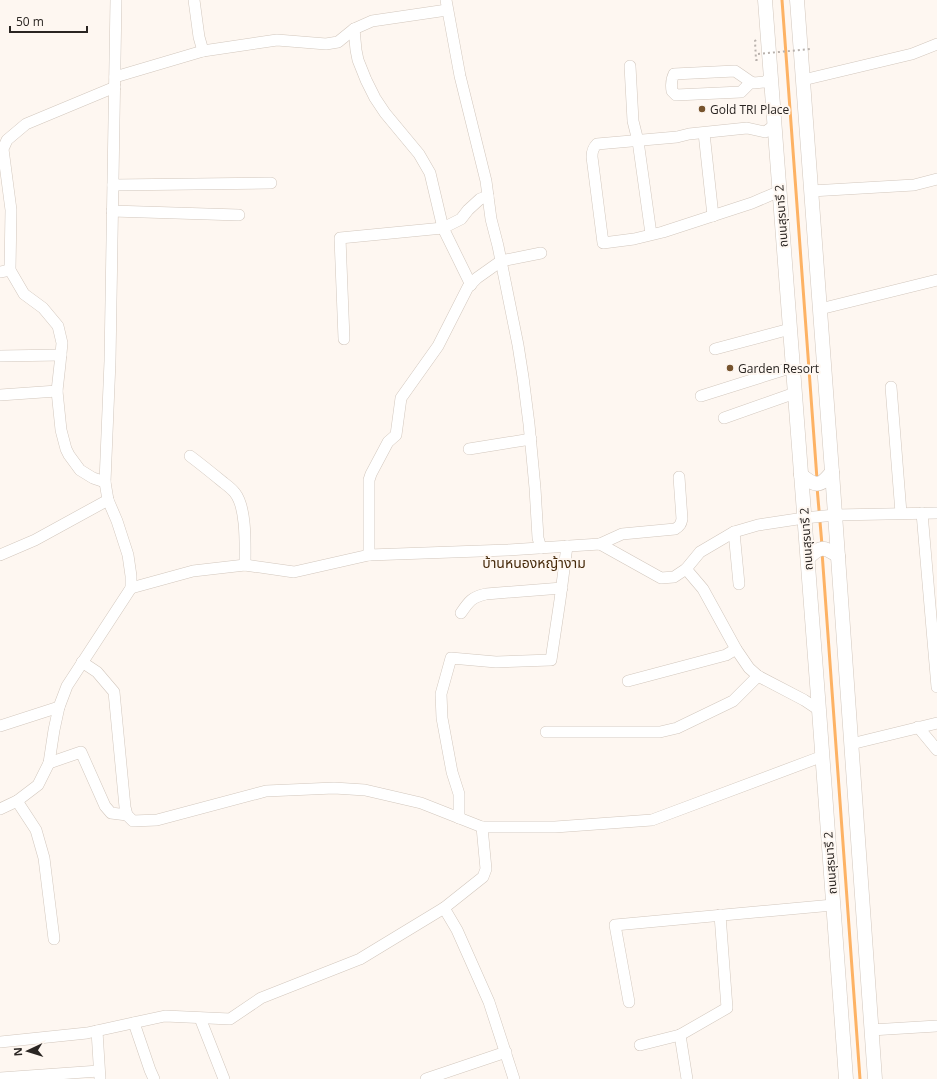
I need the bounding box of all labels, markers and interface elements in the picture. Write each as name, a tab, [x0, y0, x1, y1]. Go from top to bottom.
scale bar	[10, 8, 87, 34]
text: 50 m	[16, 13, 44, 30]
place label: Gold TRI Place	[710, 101, 790, 118]
marker: Gold TRI Place	[697, 104, 707, 114]
street label: ถนนสุรนารี 2	[770, 184, 792, 248]
place label: Garden Resort	[738, 360, 819, 377]
marker: Garden Resort	[725, 363, 735, 373]
street label: ถนนสุรนารี 2	[795, 507, 817, 571]
district label: บ้านหนองหญ้างาม	[482, 553, 586, 572]
street label: ถนนสุรนารี 2	[819, 831, 841, 895]
north arrow	[8, 1031, 48, 1071]
text: N	[10, 1047, 25, 1057]

